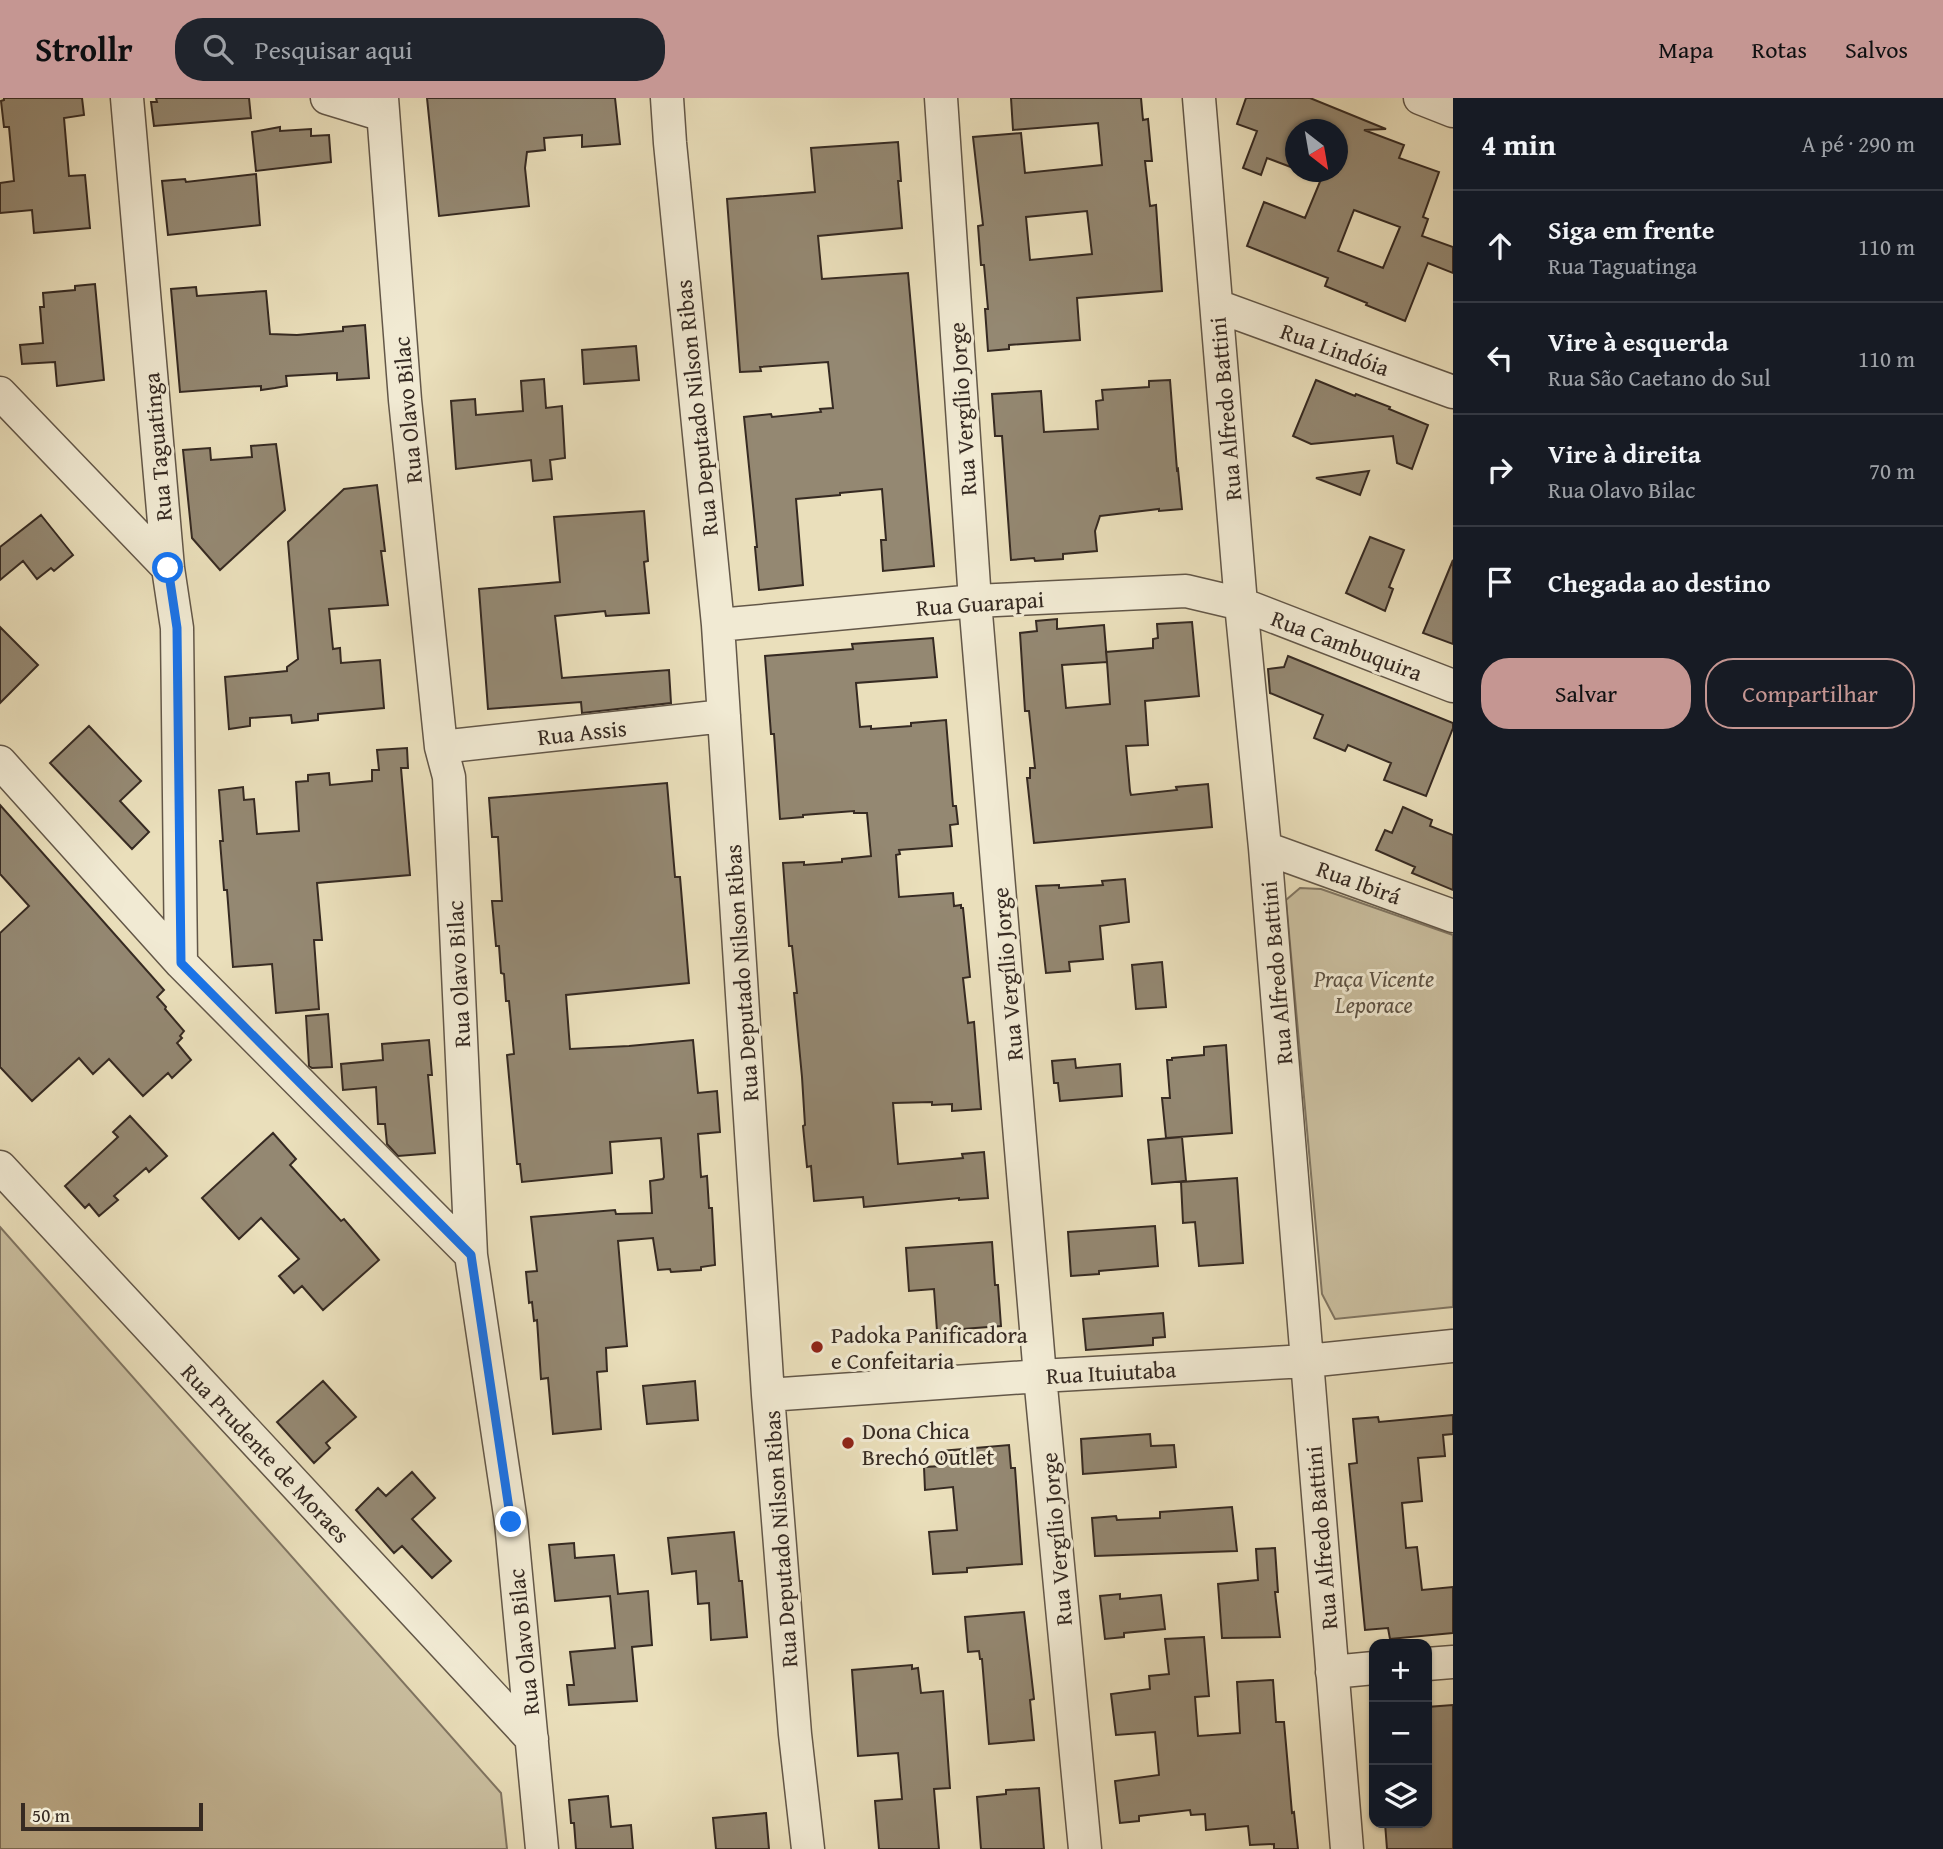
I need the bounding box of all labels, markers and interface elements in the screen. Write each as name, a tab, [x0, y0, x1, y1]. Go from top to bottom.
search box	[175, 18, 665, 81]
text: Strollr	[35, 25, 133, 73]
icon: search	[199, 30, 237, 68]
text: Pesquisar aqui	[255, 30, 413, 69]
text: Mapa	[1658, 32, 1714, 67]
text: Rotas	[1752, 32, 1807, 67]
text: Salvos	[1845, 32, 1908, 67]
north arrow	[1285, 119, 1348, 182]
text: 4 min	[1481, 122, 1556, 166]
text: A pé · 290 m	[1802, 127, 1915, 160]
text: Siga em frente	[1548, 210, 1715, 249]
icon: ahead	[1481, 227, 1519, 265]
text: 110 m	[1858, 230, 1915, 263]
text: Rua Taguatinga	[1548, 249, 1697, 282]
street label: Rua Deputado Nilson Ribas	[666, 278, 726, 538]
street label: Rua Lindóia	[1276, 314, 1394, 384]
street label: Rua Alfredo Battini	[1201, 316, 1249, 502]
street label: Rua Vergílio Jorge	[939, 321, 985, 497]
text: Vire à esquerda	[1548, 322, 1729, 361]
street label: Rua Olavo Bilac	[384, 335, 430, 485]
icon: left	[1481, 339, 1519, 377]
text: 110 m	[1858, 342, 1915, 375]
text: Rua São Caetano do Sul	[1548, 361, 1771, 394]
street label: Rua Taguatinga	[134, 371, 180, 523]
text: Vire à direita	[1548, 434, 1701, 473]
icon: right	[1481, 451, 1519, 489]
text: 70 m	[1869, 454, 1915, 487]
text: Rua Olavo Bilac	[1548, 473, 1695, 506]
route start	[152, 552, 183, 583]
icon: arrive	[1481, 563, 1519, 601]
text: Chegada ao destino	[1548, 563, 1771, 602]
street label: Rua Guarapai	[915, 582, 1045, 624]
street label: Rua Cambuquira	[1267, 601, 1427, 689]
button: Salvar	[1481, 658, 1691, 729]
button: Compartilhar	[1705, 658, 1915, 729]
street label: Rua Assis	[536, 711, 628, 753]
street label: Rua Deputado Nilson Ribas	[716, 843, 766, 1103]
street label: Rua Ibirá	[1312, 852, 1406, 912]
street label: Rua Alfredo Battini	[1252, 880, 1300, 1066]
street label: Rua Vergílio Jorge	[983, 886, 1031, 1062]
street label: Rua Olavo Bilac	[438, 900, 478, 1048]
park label: Praça Vicente Leporace	[1313, 962, 1434, 1021]
place label: Padoka Panificadora e Confeitaria	[831, 1318, 1028, 1377]
marker: Padoka Panificadora e Confeitaria	[809, 1339, 825, 1355]
street label: Rua Ituiutaba	[1045, 1352, 1177, 1392]
street label: Rua Prudente de Moraes	[174, 1356, 358, 1550]
street label: Rua Deputado Nilson Ribas	[755, 1409, 805, 1669]
place label: Dona Chica Brechó Outlet	[862, 1414, 994, 1473]
marker: Dona Chica Brechó Outlet	[840, 1435, 856, 1451]
street label: Rua Alfredo Battini	[1297, 1445, 1345, 1631]
street label: Rua Vergílio Jorge	[1032, 1451, 1080, 1627]
route end	[495, 1506, 526, 1537]
street label: Rua Olavo Bilac	[499, 1567, 547, 1717]
map controls	[1369, 1639, 1432, 1828]
button: +	[1369, 1639, 1432, 1702]
button: −	[1369, 1702, 1432, 1765]
button: layers	[1369, 1765, 1432, 1828]
scale bar	[21, 1800, 203, 1832]
text: 50 m	[32, 1801, 70, 1829]

